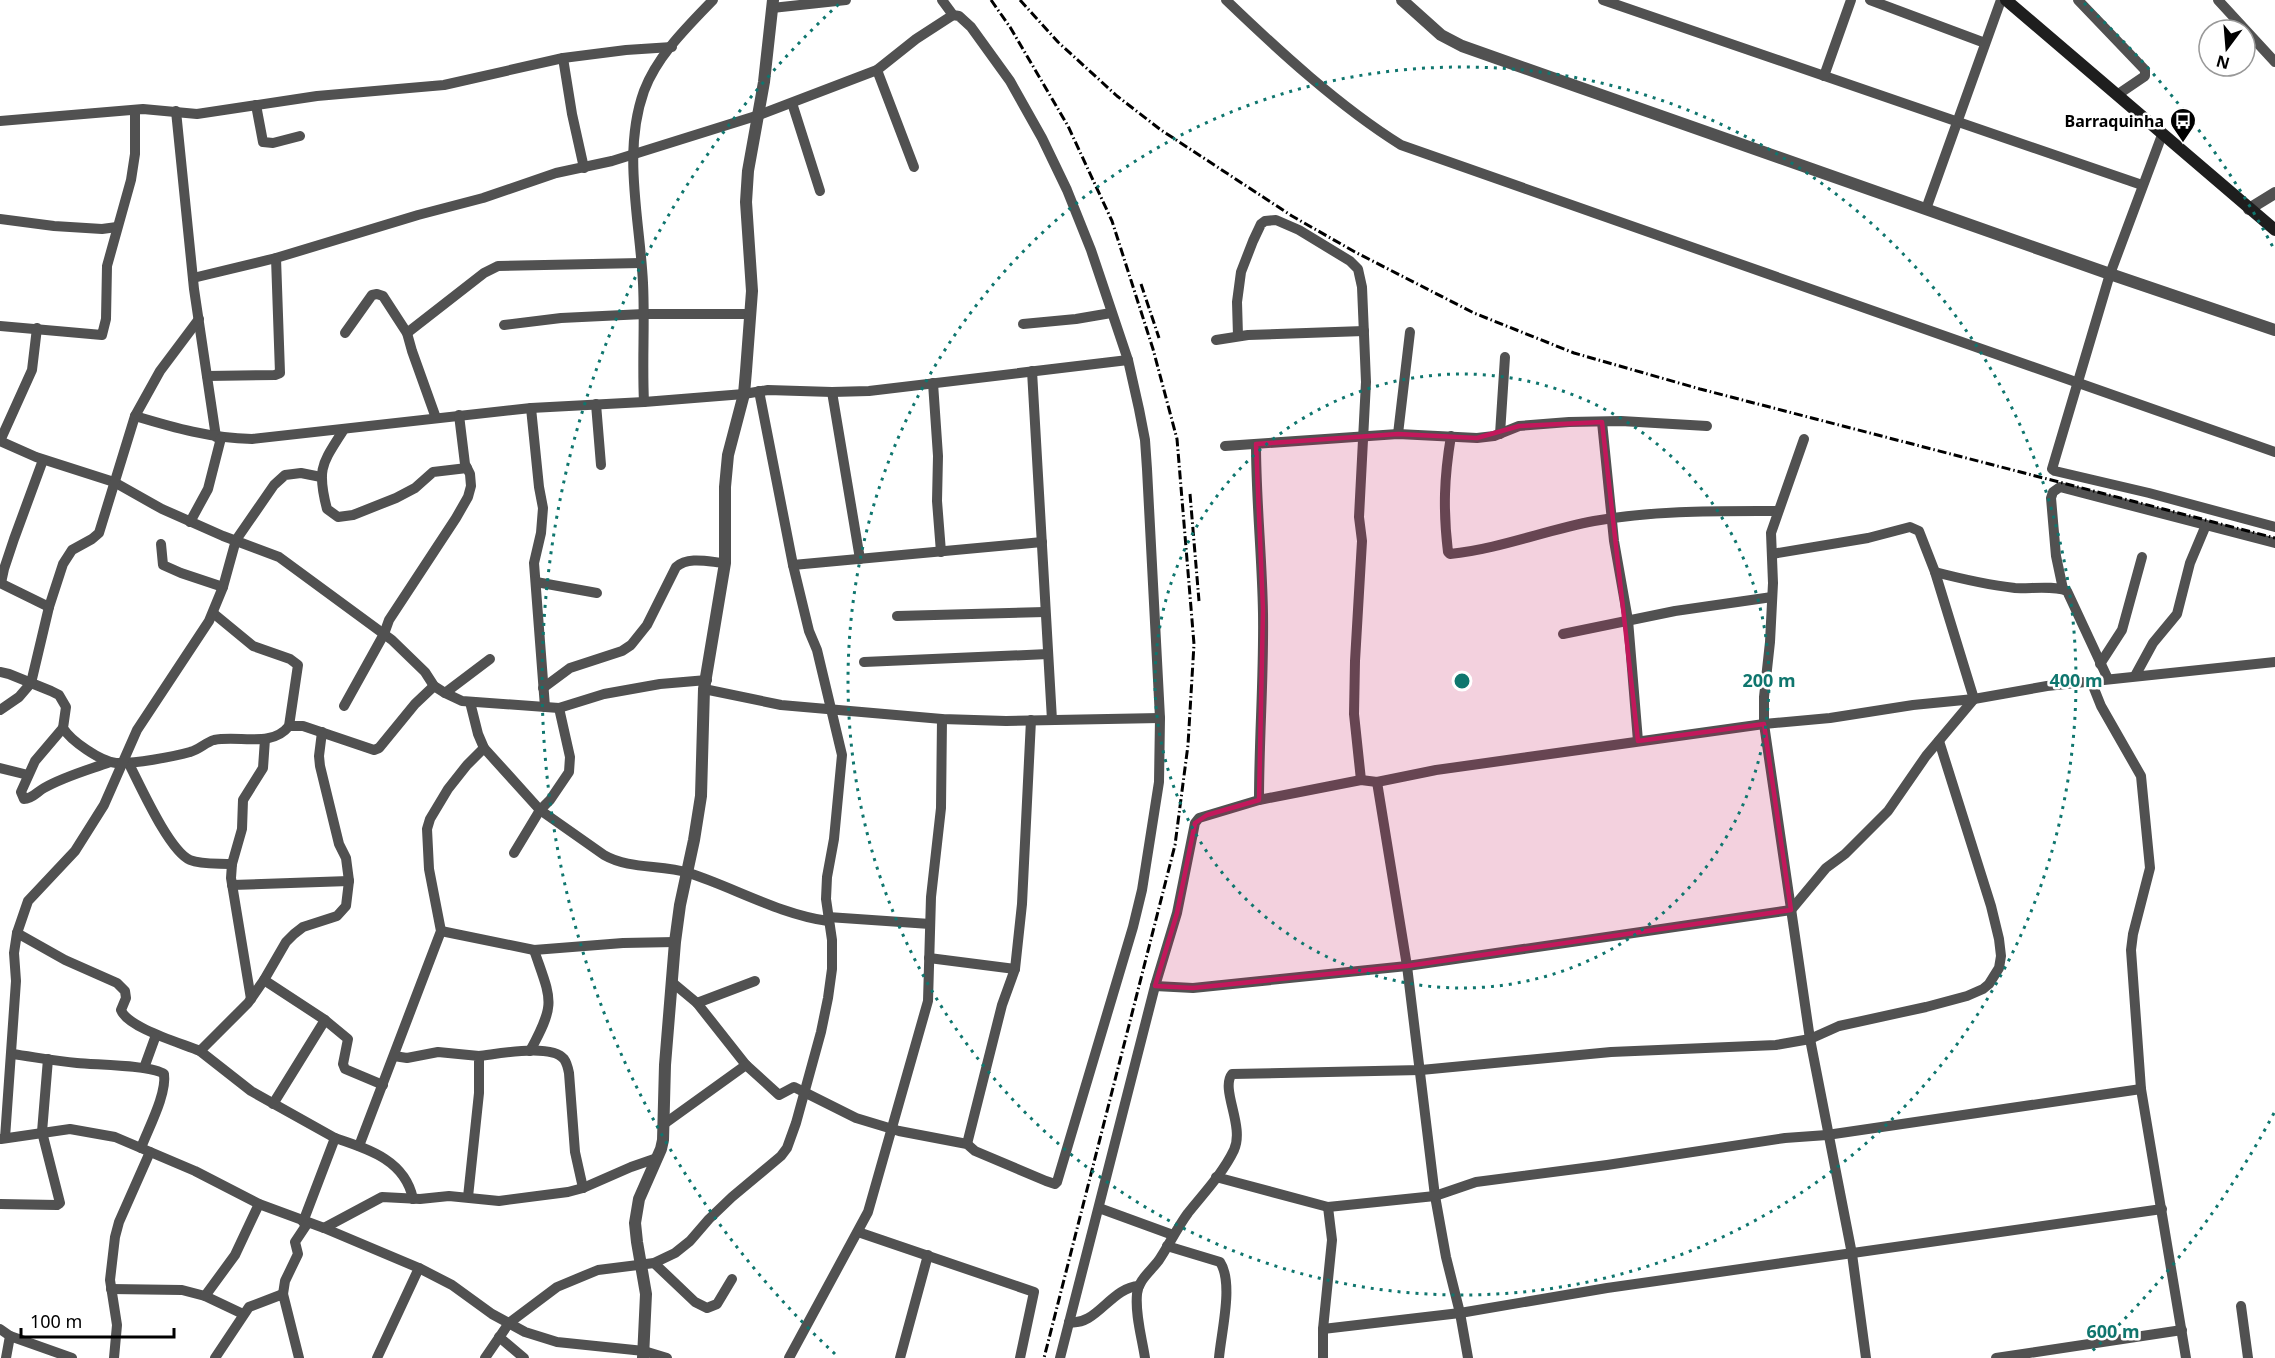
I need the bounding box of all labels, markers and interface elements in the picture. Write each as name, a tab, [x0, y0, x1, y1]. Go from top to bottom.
north arrow	[2197, 18, 2257, 78]
text: N	[2214, 50, 2232, 75]
bus stop icon: Barraquinha	[2168, 106, 2198, 144]
place label: Barraquinha	[2065, 110, 2164, 132]
text: 200 m	[1742, 668, 1796, 692]
text: 400 m	[2049, 668, 2103, 692]
centre of rings	[1452, 671, 1472, 691]
scale bar	[21, 1301, 174, 1339]
text: 100 m	[30, 1309, 82, 1333]
text: 600 m	[2086, 1319, 2140, 1343]

